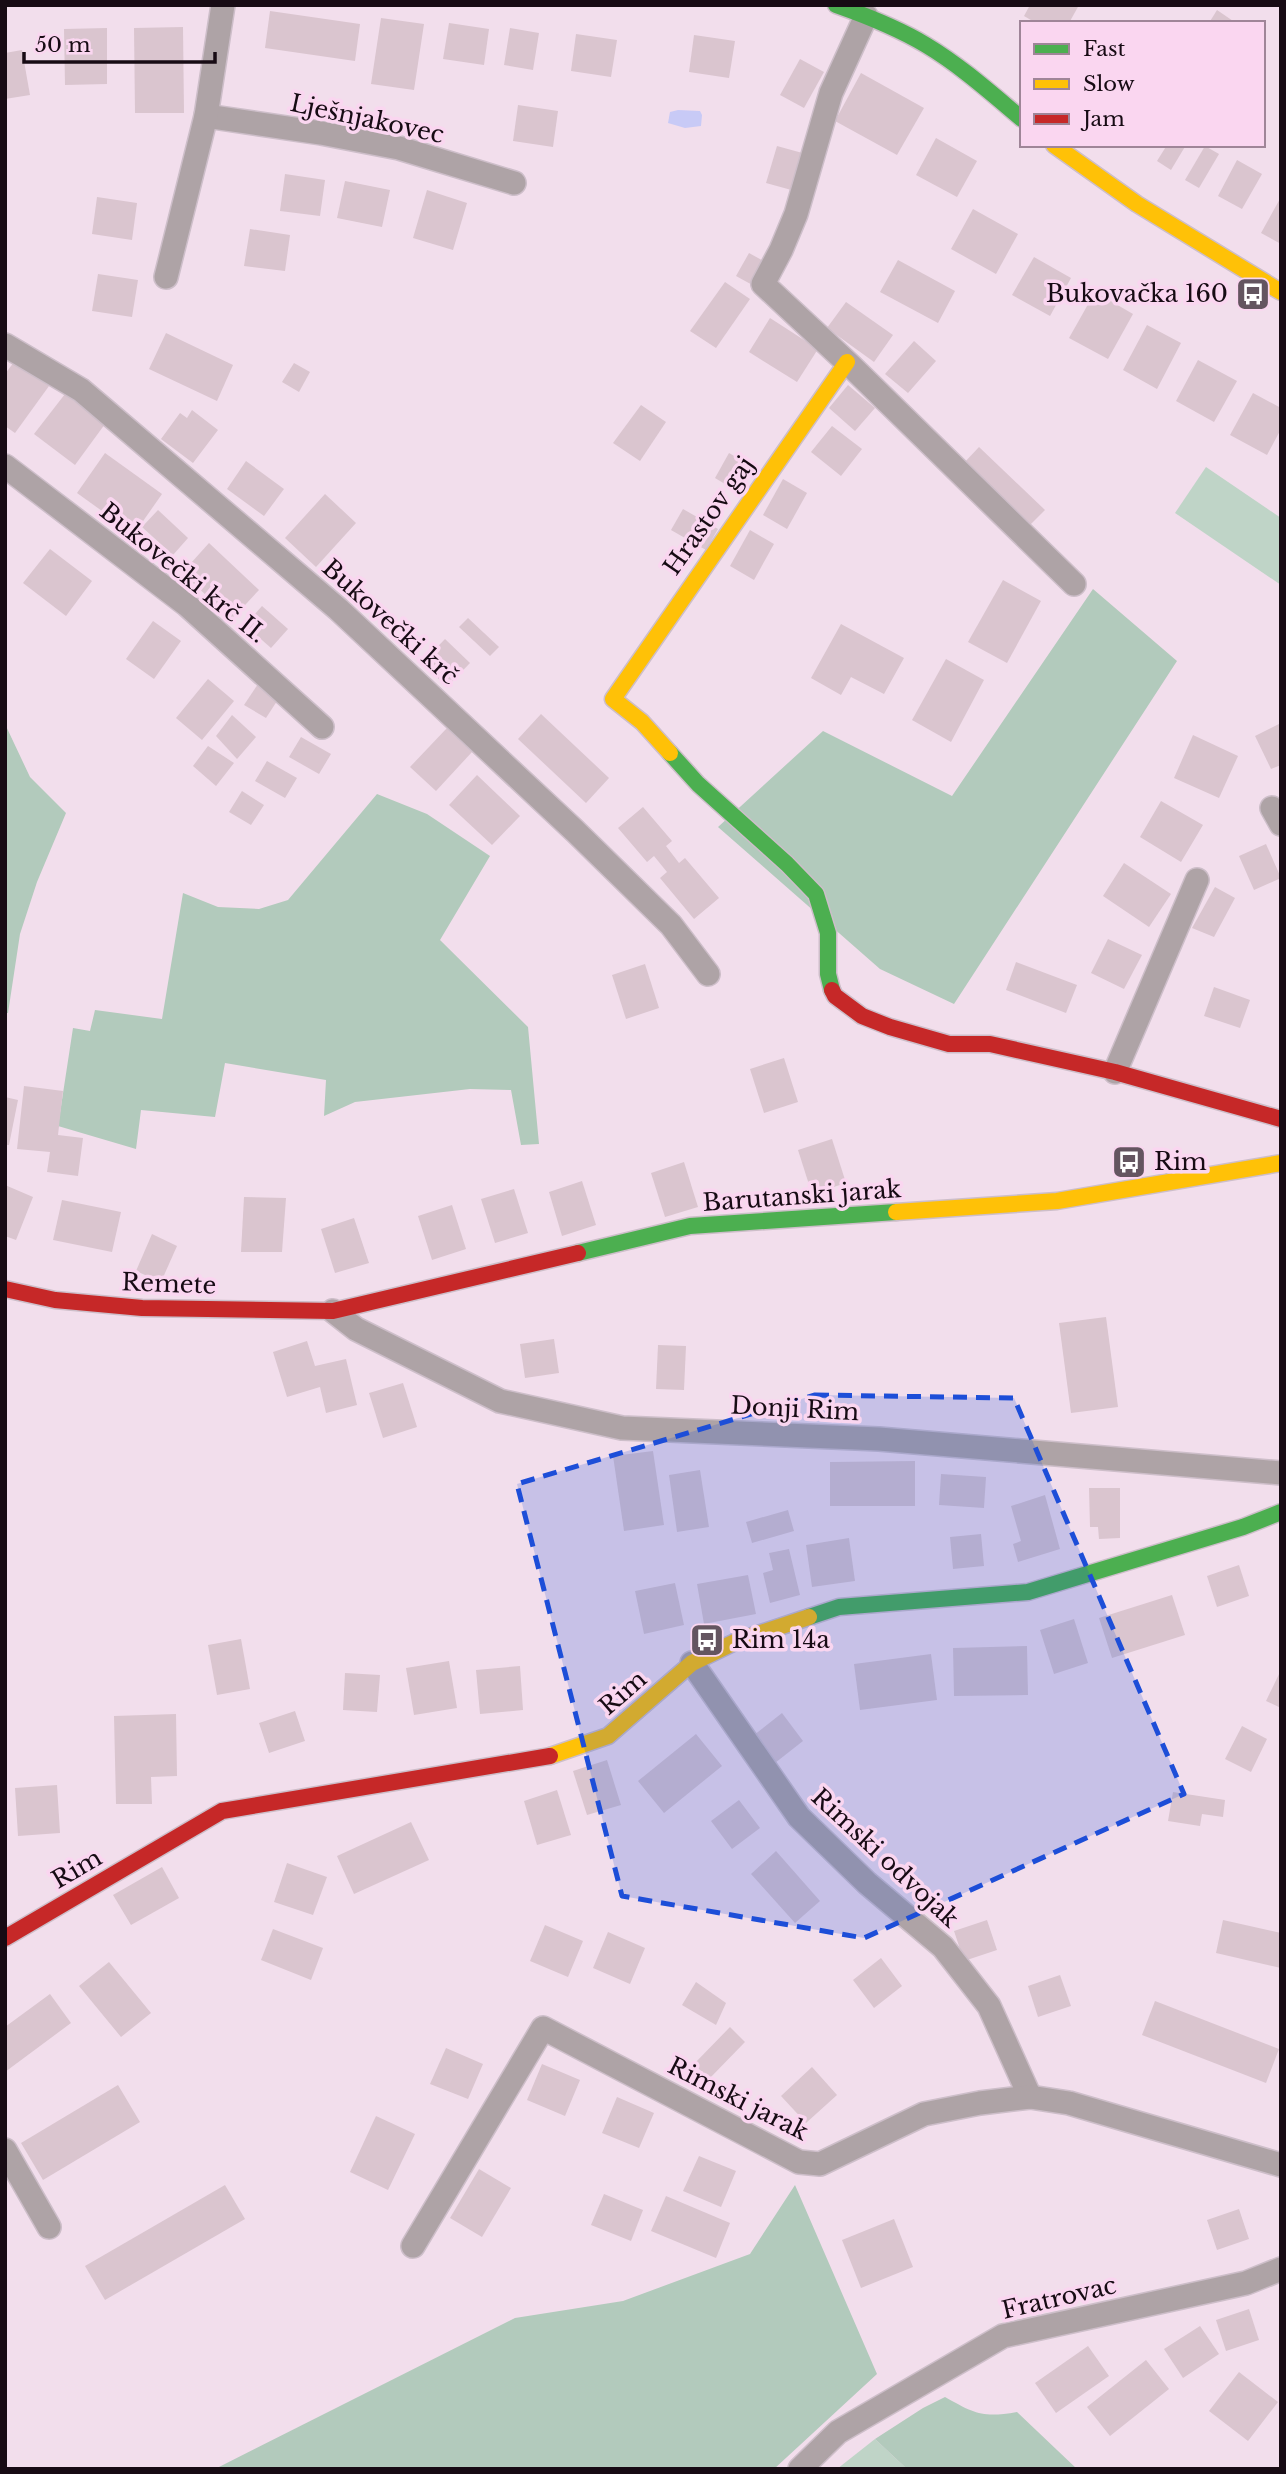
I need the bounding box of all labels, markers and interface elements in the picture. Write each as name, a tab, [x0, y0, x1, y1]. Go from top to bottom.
scale bar	[24, 21, 215, 65]
legend	[1020, 21, 1265, 147]
text: 50 m	[35, 32, 91, 58]
text: Fast	[1083, 36, 1125, 62]
text: Slow	[1083, 71, 1135, 97]
street label: Lješnjakovec	[288, 88, 447, 149]
text: Jam	[1080, 106, 1125, 132]
bus stop icon: Bukovačka 160	[1234, 275, 1272, 313]
place label: Bukovačka 160	[1046, 279, 1228, 308]
street label: Hrastov gaj	[657, 451, 760, 581]
street label: Bukovečki krč II.	[94, 496, 273, 649]
street label: Bukovečki krč	[316, 553, 464, 690]
bus stop icon: Rim	[1110, 1143, 1148, 1181]
place label: Rim	[1154, 1147, 1207, 1176]
street label: Barutanski jarak	[702, 1174, 902, 1217]
street label: Remete	[121, 1267, 217, 1300]
street label: Donji Rim	[730, 1391, 860, 1426]
bus stop icon: Rim 14a	[688, 1621, 726, 1659]
place label: Rim 14a	[732, 1625, 830, 1654]
street label: Rim	[593, 1664, 652, 1721]
street label: Rimski odvojak	[806, 1782, 965, 1933]
street label: Rim	[47, 1843, 107, 1894]
street label: Rimski jarak	[663, 2051, 813, 2146]
street label: Fratrovac	[999, 2270, 1119, 2325]

